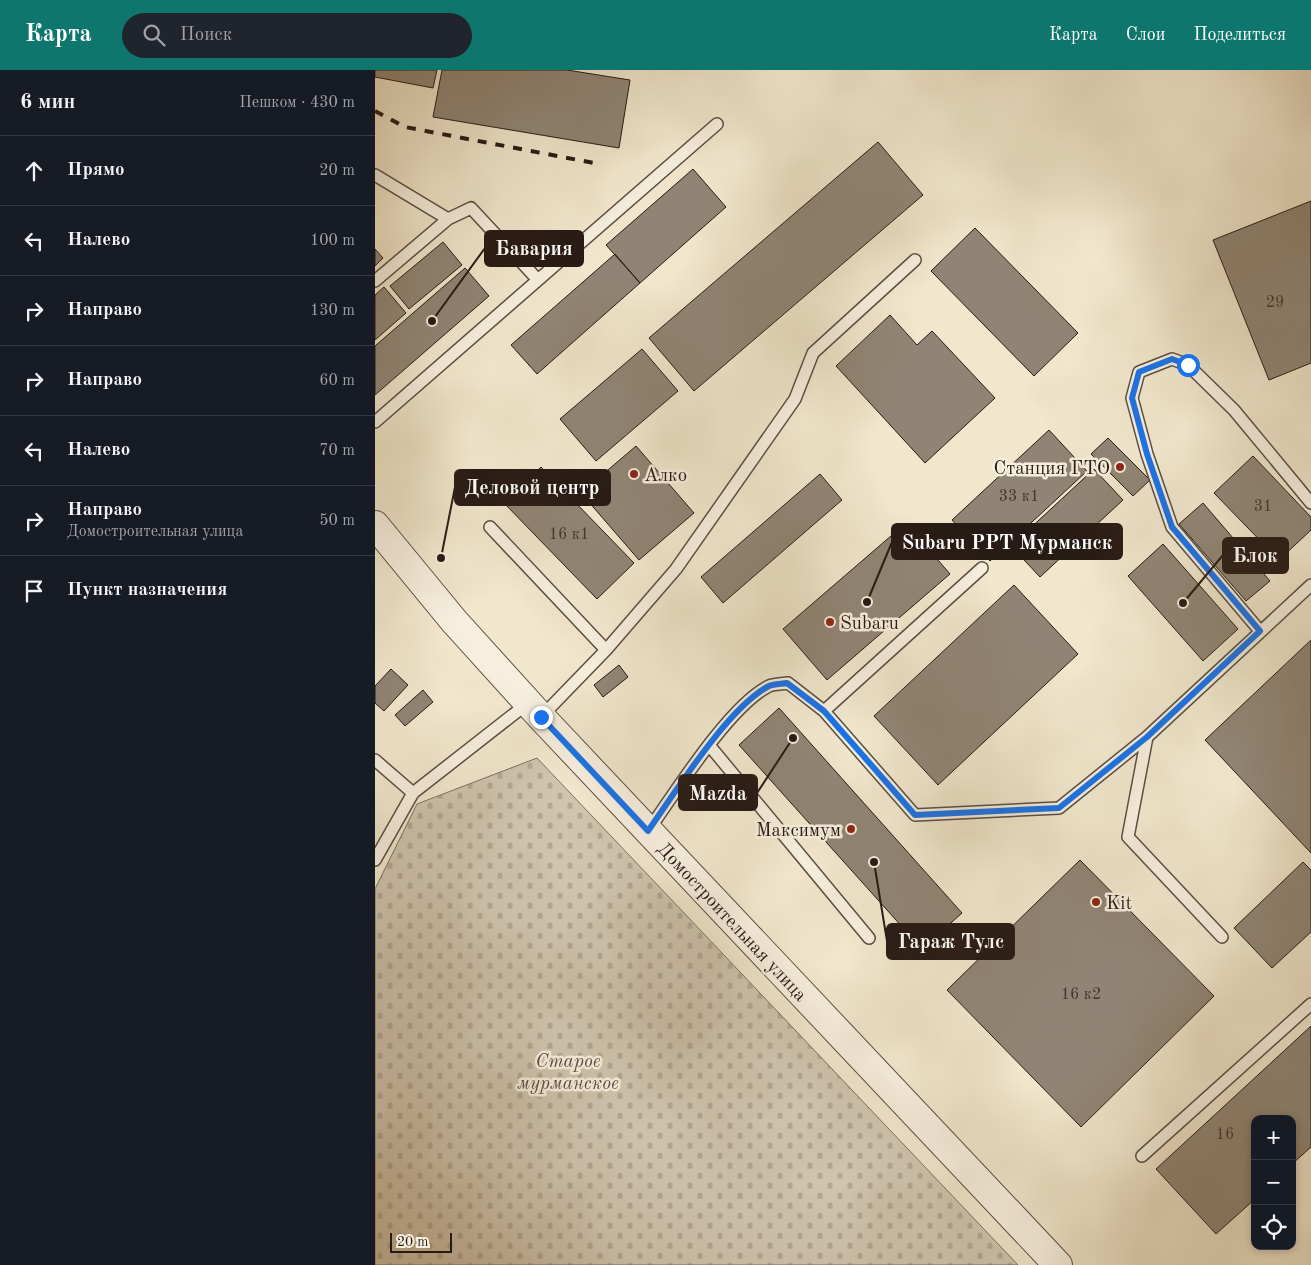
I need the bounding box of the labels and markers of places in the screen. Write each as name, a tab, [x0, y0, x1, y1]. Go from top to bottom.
callout: Бавария	[485, 231, 583, 266]
place label: Станция ГТО	[993, 460, 1110, 479]
marker: Станция ГТО	[1114, 461, 1126, 473]
place label: Алко	[644, 467, 687, 486]
marker: Алко	[628, 468, 640, 480]
callout: Деловой центр	[455, 470, 610, 505]
callout: Subaru РРТ Мурманск	[892, 524, 1122, 559]
callout: Блок	[1223, 538, 1288, 573]
place label: Subaru	[840, 615, 899, 634]
marker: Subaru	[824, 616, 836, 628]
callout: Mazda	[679, 775, 757, 810]
place label: Максимум	[756, 822, 841, 841]
marker: Максимум	[845, 823, 857, 835]
place label: Kit	[1106, 895, 1132, 914]
marker: Kit	[1090, 896, 1102, 908]
callout: Гараж Тулс	[887, 924, 1014, 959]

